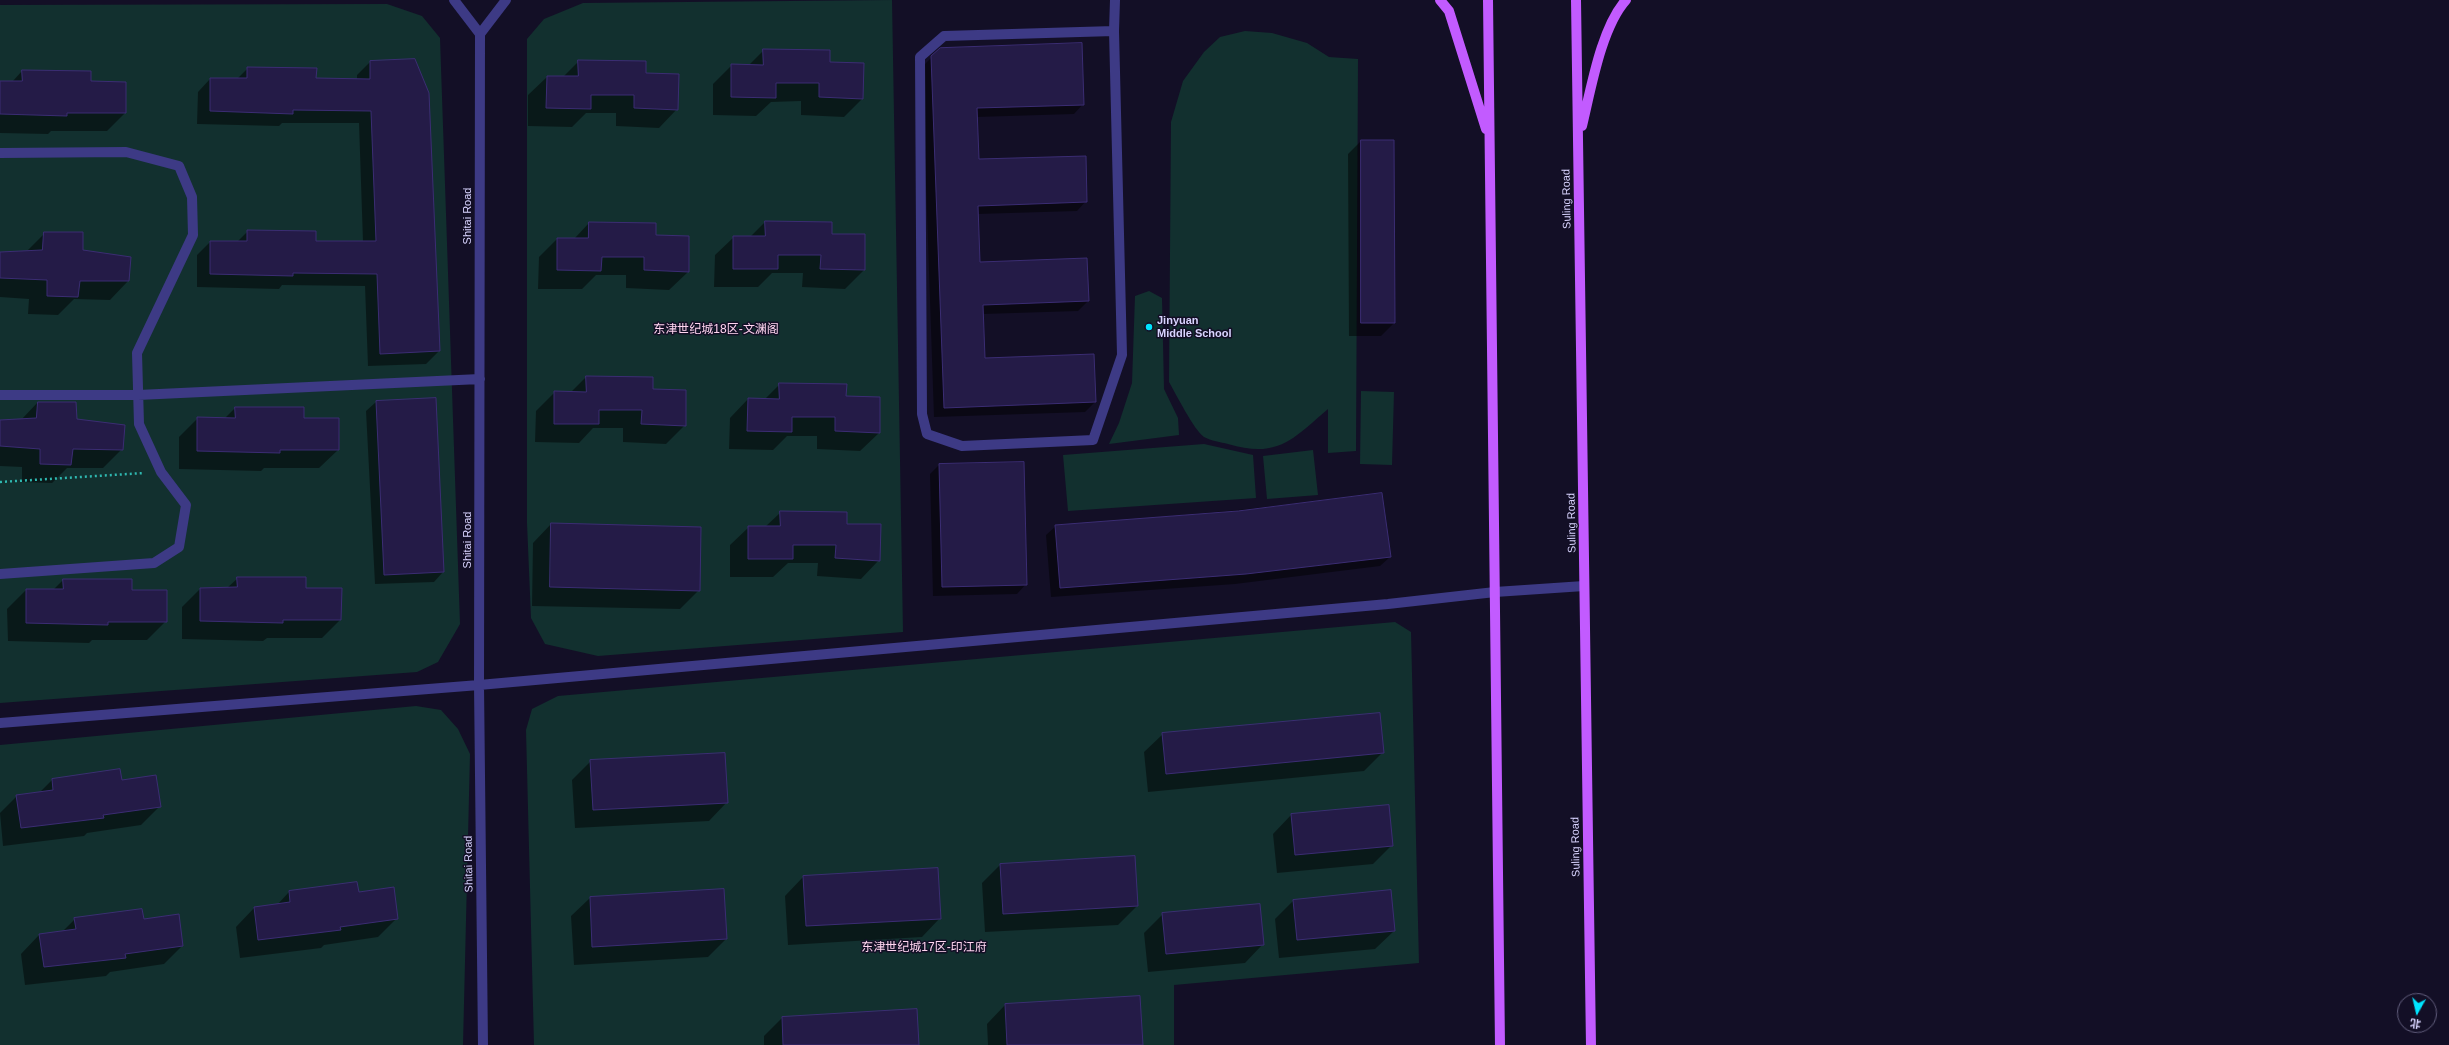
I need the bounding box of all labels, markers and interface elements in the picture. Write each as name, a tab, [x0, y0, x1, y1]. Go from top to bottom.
street label: Suling Road	[1560, 169, 1574, 229]
street label: Shitai Road	[461, 188, 475, 244]
place label: Jinyuan Middle School	[1157, 314, 1232, 340]
marker: Jinyuan Middle School	[1144, 322, 1154, 332]
district label: 东津世纪城18区-文渊阁	[653, 323, 779, 337]
street label: Suling Road	[1565, 493, 1579, 553]
street label: Shitai Road	[461, 512, 475, 568]
street label: Suling Road	[1569, 817, 1583, 877]
street label: Shitai Road	[462, 835, 476, 893]
district label: 东津世纪城17区-印江府	[861, 941, 987, 955]
north arrow	[2397, 993, 2437, 1033]
text: 北	[2409, 1017, 2422, 1031]

